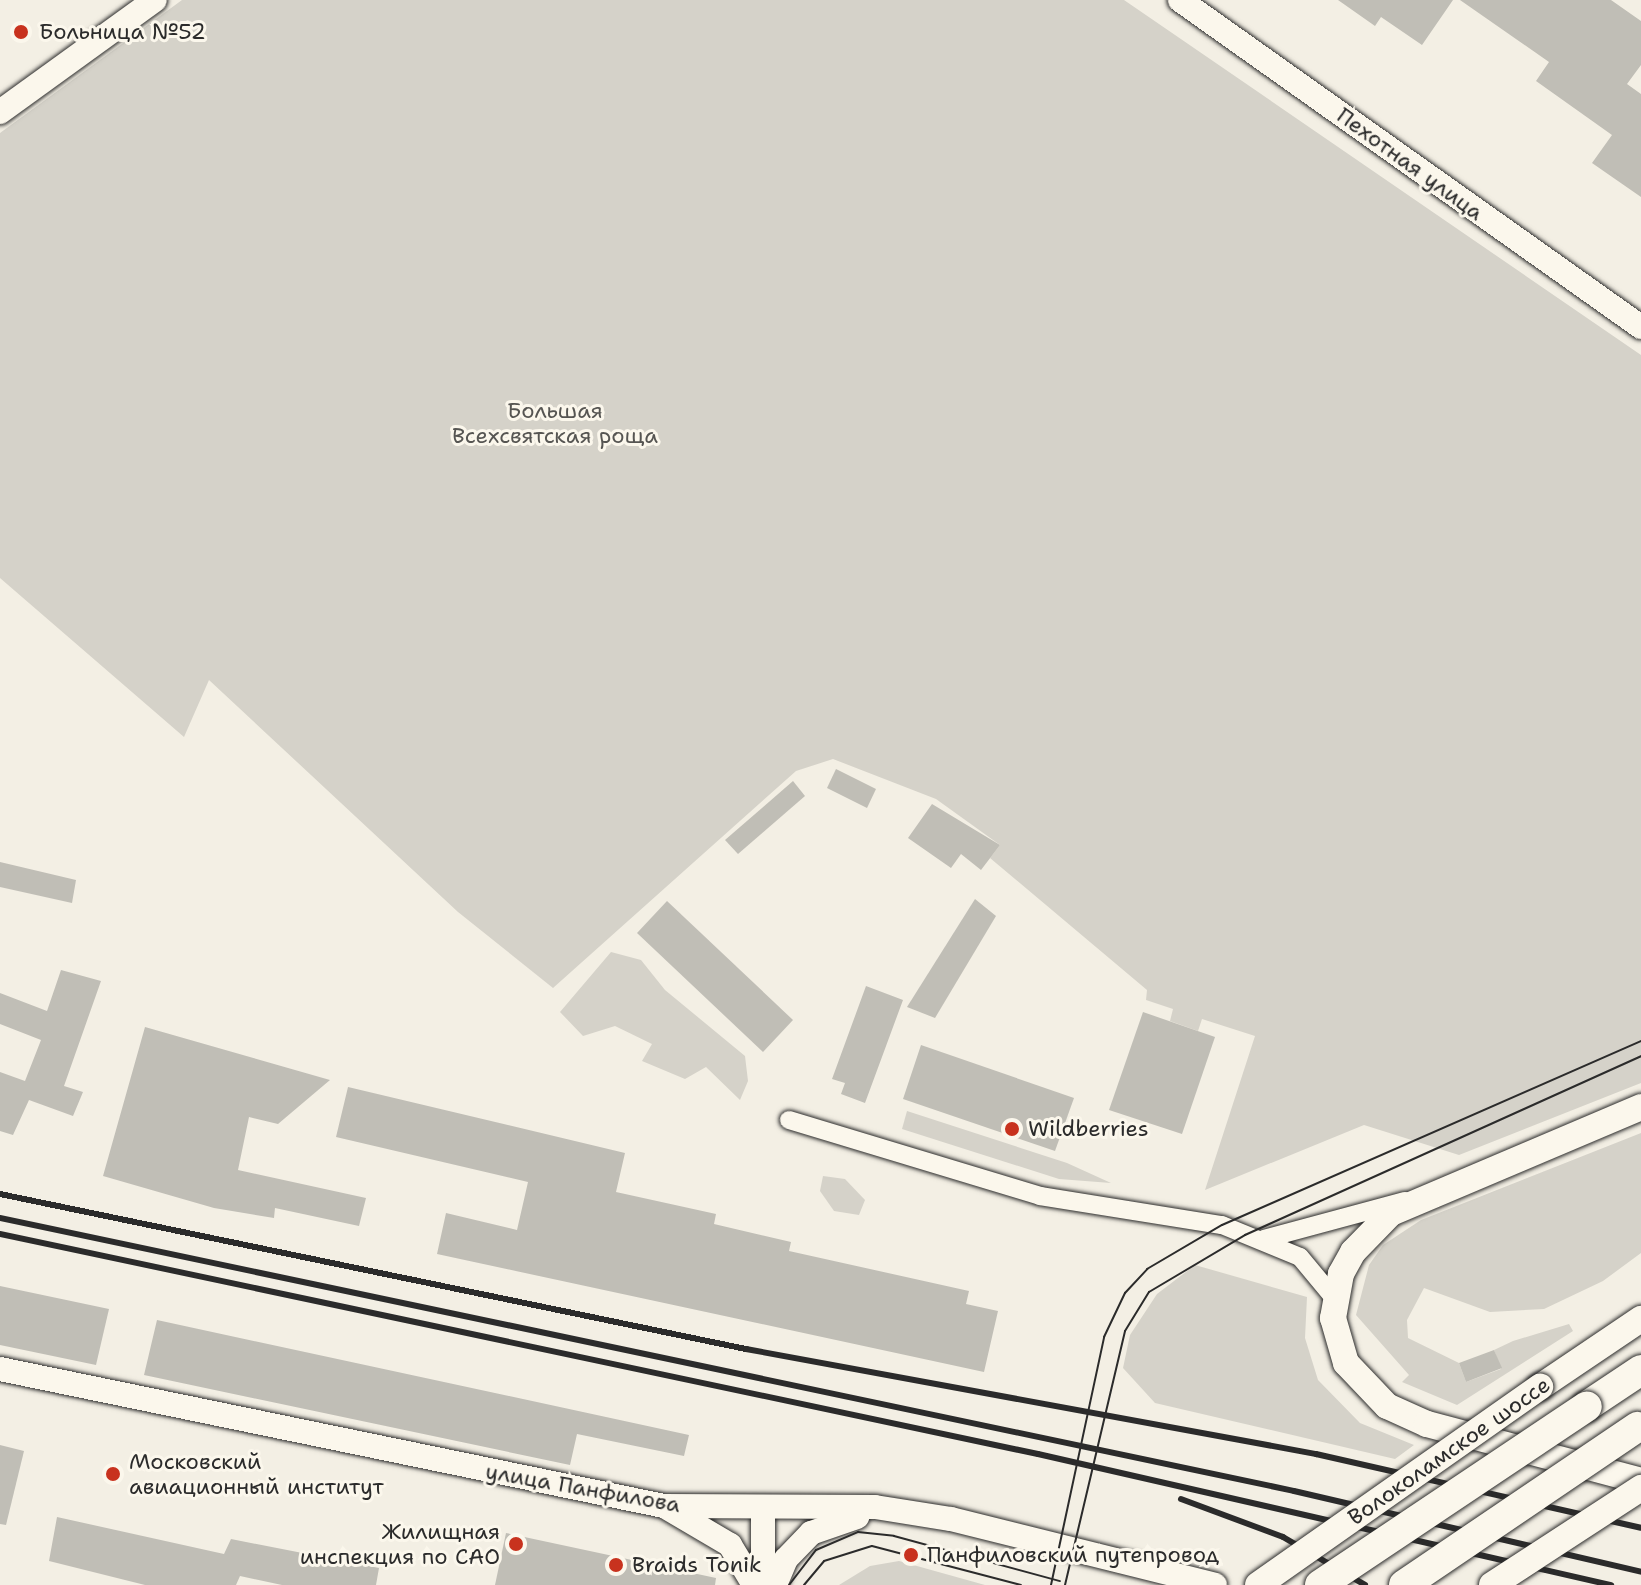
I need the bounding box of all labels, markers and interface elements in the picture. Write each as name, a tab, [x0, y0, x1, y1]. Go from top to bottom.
place label: Больница №52	[39, 19, 206, 45]
marker: Больница №52	[10, 21, 32, 43]
street label: Пехотная улица	[1332, 102, 1488, 226]
park label: Большая Всехсвятская роща	[452, 397, 658, 448]
place label: Wildberries	[1028, 1116, 1149, 1142]
marker: Wildberries	[1003, 1120, 1021, 1138]
street label: Волоколамское шоссе	[1343, 1371, 1555, 1531]
place label: Московский авиационный институт	[129, 1448, 384, 1500]
street label: улица Панфилова	[484, 1458, 682, 1518]
marker: Московский авиационный институт	[104, 1465, 122, 1483]
place label: Жилищная инспекция по САО	[300, 1518, 500, 1570]
marker: Жилищная инспекция по САО	[507, 1535, 525, 1553]
place label: Панфиловский путепровод	[927, 1542, 1219, 1568]
marker: Панфиловский путепровод	[902, 1546, 920, 1564]
place label: Braids Tonik	[632, 1552, 762, 1578]
marker: Braids Tonik	[607, 1556, 625, 1574]

